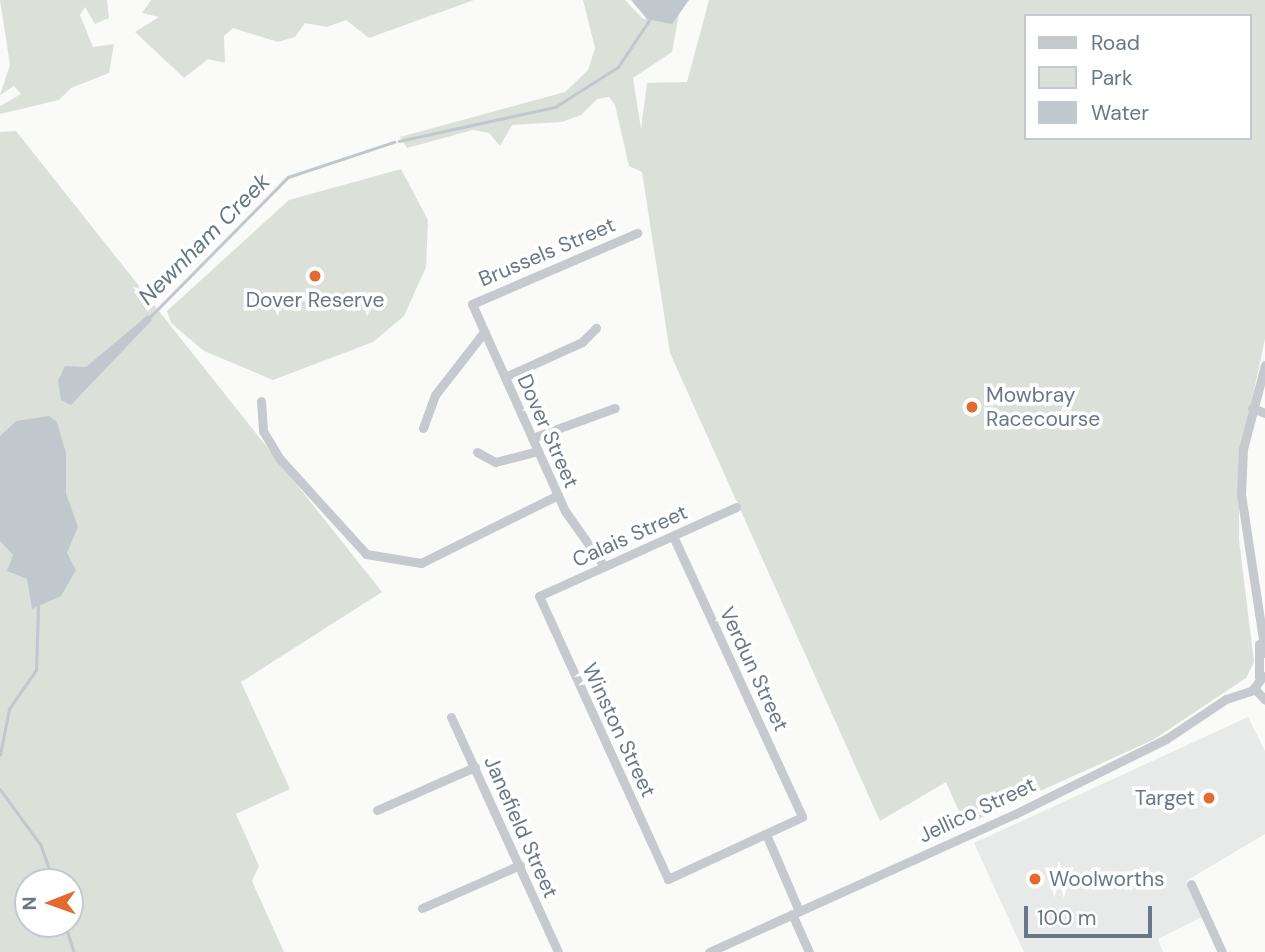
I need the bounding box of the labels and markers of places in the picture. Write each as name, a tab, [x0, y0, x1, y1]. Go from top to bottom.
marker: Dover Reserve	[307, 268, 323, 284]
place label: Dover Reserve	[246, 287, 384, 313]
place label: Mowbray Racecourse	[986, 382, 1100, 432]
marker: Mowbray Racecourse	[964, 399, 980, 415]
place label: Target	[1135, 785, 1195, 811]
marker: Target	[1201, 790, 1217, 806]
place label: Woolworths	[1049, 866, 1165, 892]
marker: Woolworths	[1027, 871, 1043, 887]

